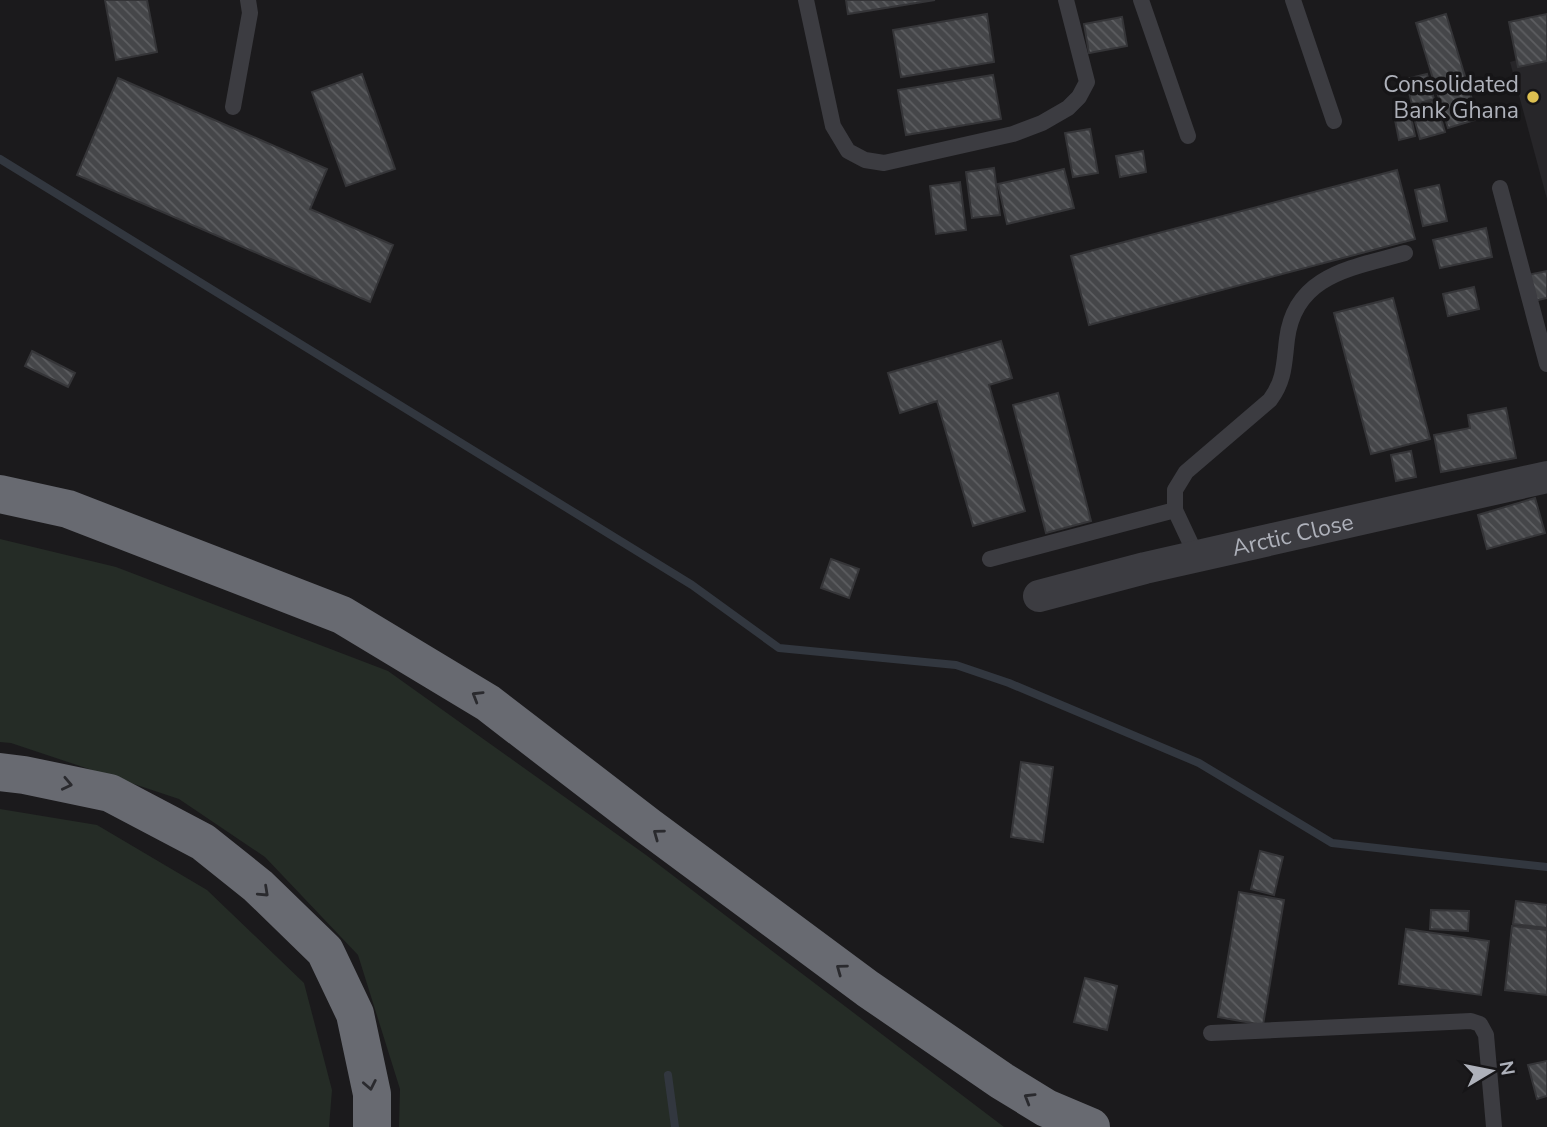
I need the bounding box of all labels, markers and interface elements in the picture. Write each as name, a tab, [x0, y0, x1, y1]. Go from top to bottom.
place label: Consolidated Bank Ghana	[1383, 69, 1519, 126]
marker: Consolidated Bank Ghana	[1525, 89, 1541, 105]
street label: Arctic Close	[1229, 506, 1357, 564]
one-way arrow	[472, 692, 485, 705]
one-way arrow	[61, 776, 73, 790]
one-way arrow	[653, 830, 666, 842]
one-way arrow	[256, 883, 269, 896]
one-way arrow	[837, 965, 849, 977]
north arrow	[1456, 1036, 1526, 1106]
text: N	[1493, 1059, 1521, 1077]
one-way arrow	[362, 1079, 377, 1091]
one-way arrow	[1024, 1093, 1037, 1106]

